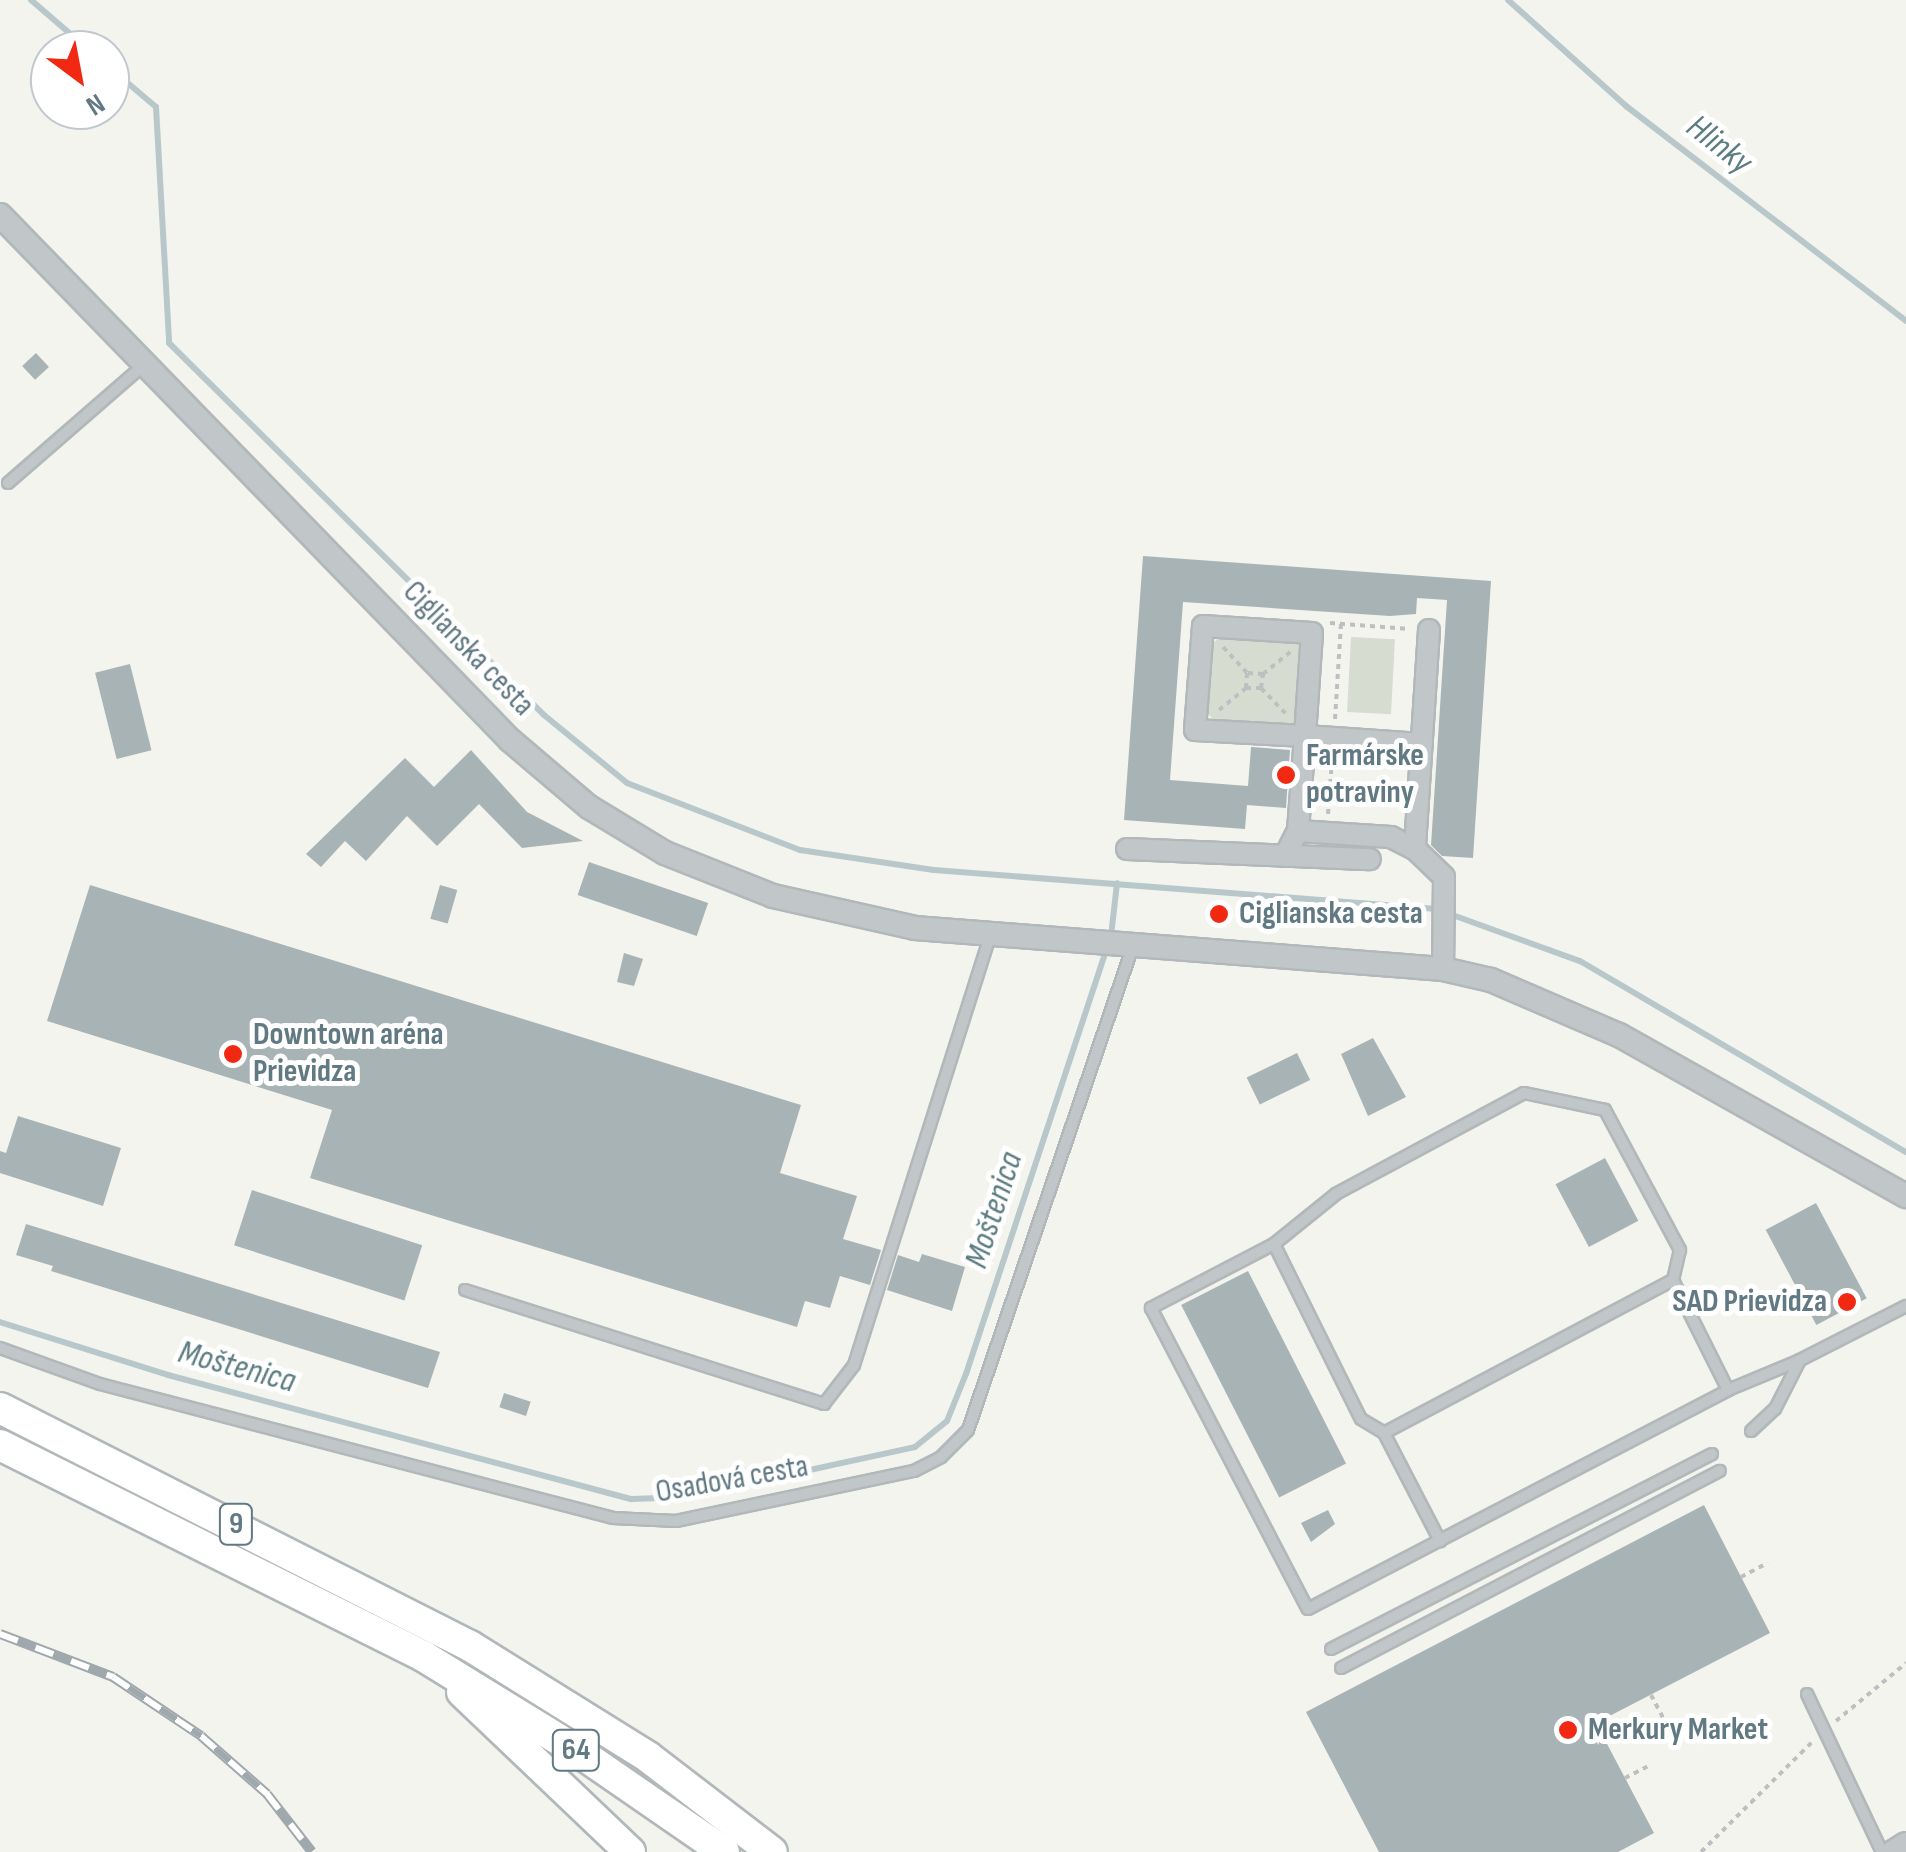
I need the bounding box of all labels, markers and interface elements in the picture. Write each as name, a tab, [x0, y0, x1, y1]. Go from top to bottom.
north arrow	[30, 30, 130, 130]
text: N	[80, 86, 110, 122]
water label: Hlinky	[1678, 106, 1760, 184]
street label: Ciglianska cesta	[394, 573, 542, 725]
place label: Farmárske potraviny	[1306, 738, 1424, 813]
marker: Farmárske potraviny	[1275, 764, 1297, 786]
place label: Ciglianska cesta	[1239, 895, 1423, 933]
marker: Ciglianska cesta	[1208, 903, 1230, 925]
place label: Downtown aréna Prievidza	[253, 1017, 443, 1092]
marker: Downtown aréna Prievidza	[222, 1043, 244, 1065]
water label: Moštenica	[956, 1147, 1032, 1273]
place label: SAD Prievidza	[1672, 1283, 1827, 1321]
marker: SAD Prievidza	[1836, 1291, 1858, 1313]
water label: Moštenica	[174, 1331, 300, 1403]
street label: Osadová cesta	[653, 1448, 811, 1512]
road number: 9	[218, 1499, 254, 1549]
place label: Merkury Market	[1588, 1711, 1768, 1749]
marker: Merkury Market	[1557, 1719, 1579, 1741]
road number: 64	[551, 1725, 601, 1775]

